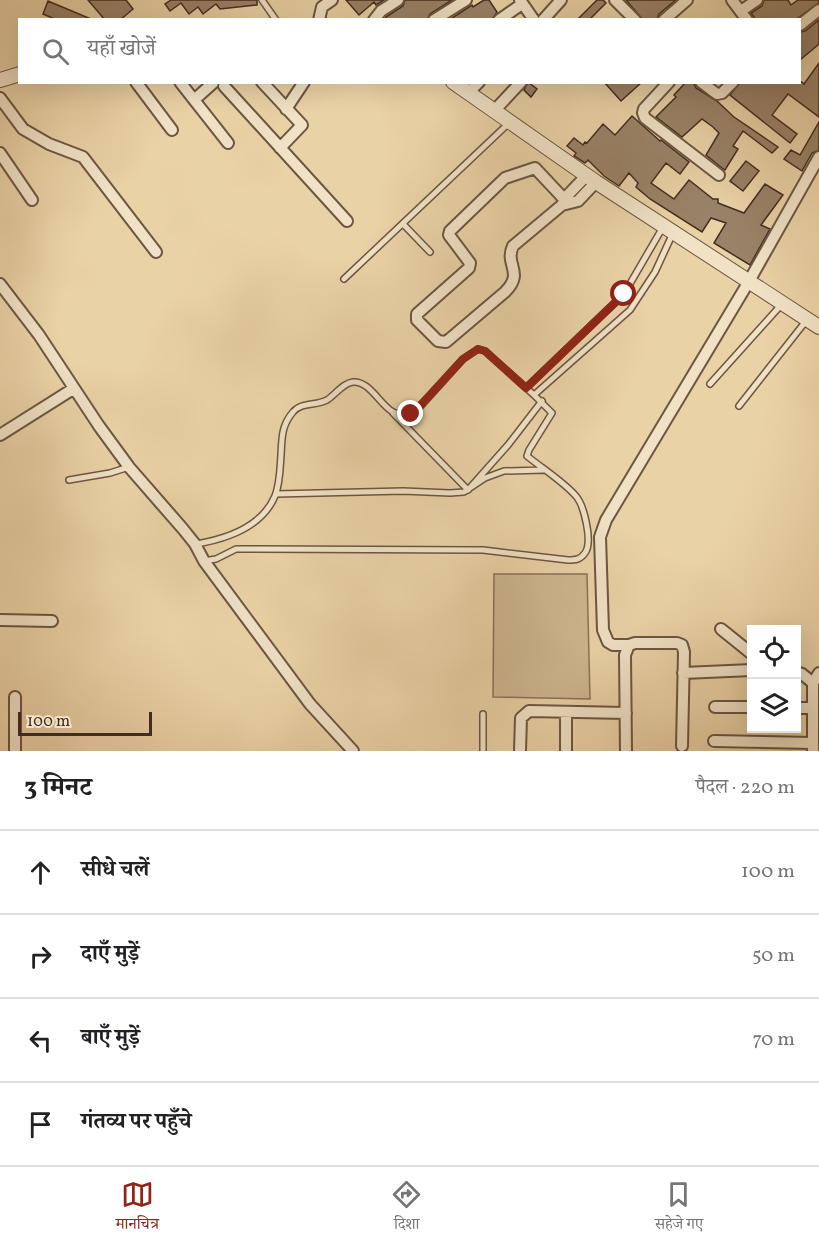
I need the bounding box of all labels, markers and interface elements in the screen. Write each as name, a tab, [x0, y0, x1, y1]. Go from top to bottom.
search box	[18, 18, 801, 84]
text: यहाँ खोजें	[87, 34, 156, 65]
icon: search	[39, 35, 72, 68]
route start	[610, 280, 636, 306]
route end	[397, 400, 423, 426]
map controls	[747, 625, 801, 733]
button: locate	[747, 625, 801, 679]
button: layers	[747, 679, 801, 733]
scale bar	[18, 709, 152, 736]
text: 100 m	[27, 711, 70, 733]
text: 3 मिनट	[24, 770, 92, 806]
text: पैदल · 220 m	[695, 774, 795, 802]
text: सीधे चलें	[81, 855, 149, 886]
icon: ahead	[24, 856, 57, 889]
text: 100 m	[741, 858, 795, 886]
text: दाएँ मुड़ें	[81, 939, 139, 970]
icon: right	[24, 940, 57, 973]
text: 50 m	[752, 942, 795, 970]
text: बाएँ मुड़ें	[81, 1023, 140, 1054]
icon: left	[24, 1024, 57, 1057]
text: 70 m	[752, 1026, 795, 1054]
text: गंतव्य पर पहुँचे	[81, 1107, 192, 1138]
icon: arrive	[24, 1108, 57, 1141]
tab: मानचित्र	[116, 1178, 159, 1239]
tab: दिशा	[390, 1178, 423, 1239]
tab: सहेजे गए	[655, 1178, 703, 1239]

